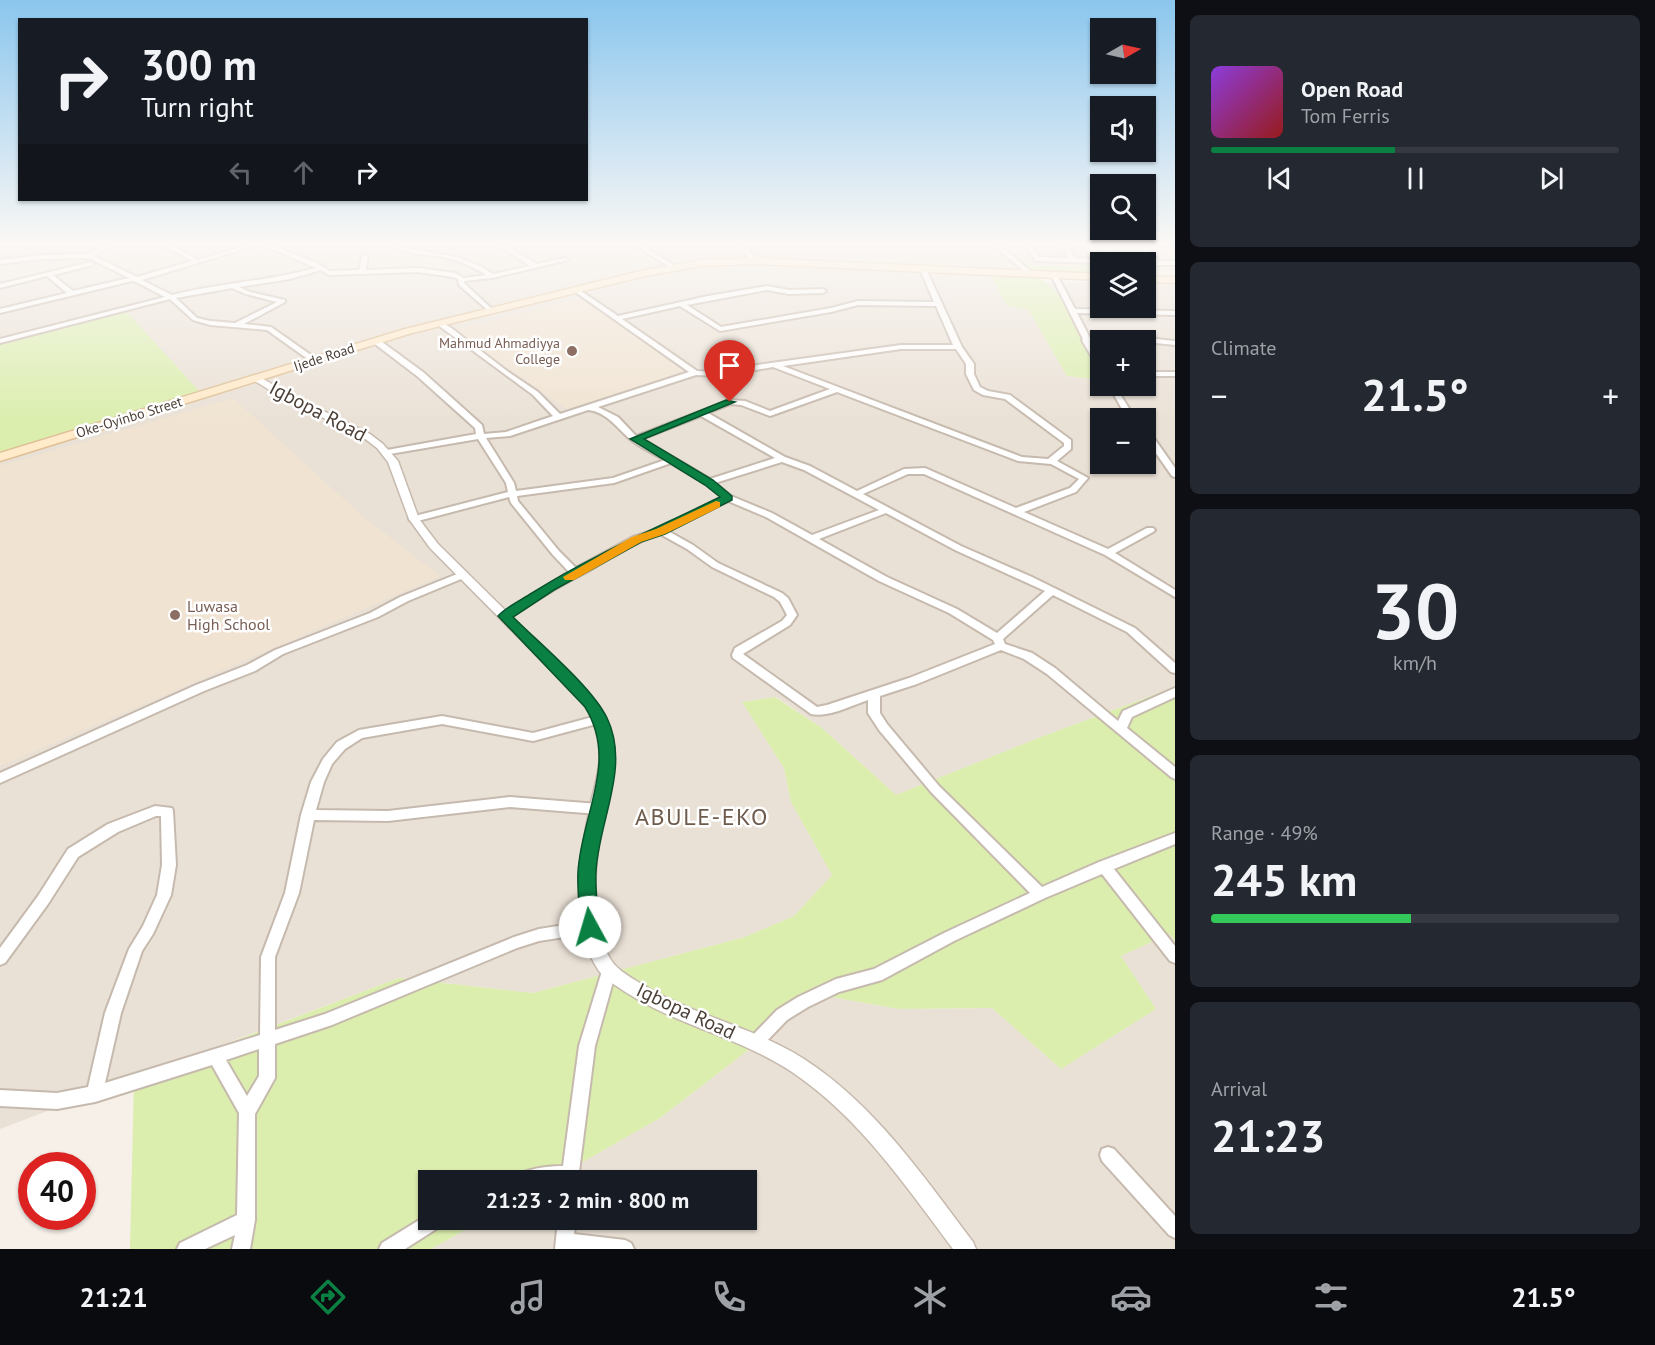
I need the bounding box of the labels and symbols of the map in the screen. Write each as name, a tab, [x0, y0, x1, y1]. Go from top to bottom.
north arrow	[1090, 18, 1156, 84]
place label: Mahmud Ahmadiyya College	[439, 334, 560, 368]
street label: Ijede Road	[291, 339, 357, 375]
pin	[704, 340, 755, 402]
marker: Mahmud Ahmadiyya College	[565, 344, 579, 358]
street label: Igbopa Road	[265, 375, 371, 447]
street label: Oke-Oyinbo Street	[74, 392, 185, 442]
place label: Luwasa High School	[187, 596, 270, 634]
marker: Luwasa High School	[168, 608, 182, 622]
district label: ABULE-EKO	[635, 801, 769, 832]
position arrow	[558, 895, 622, 959]
street label: Igbopa Road	[632, 977, 740, 1045]
speed limit sign: 40	[18, 1152, 96, 1230]

